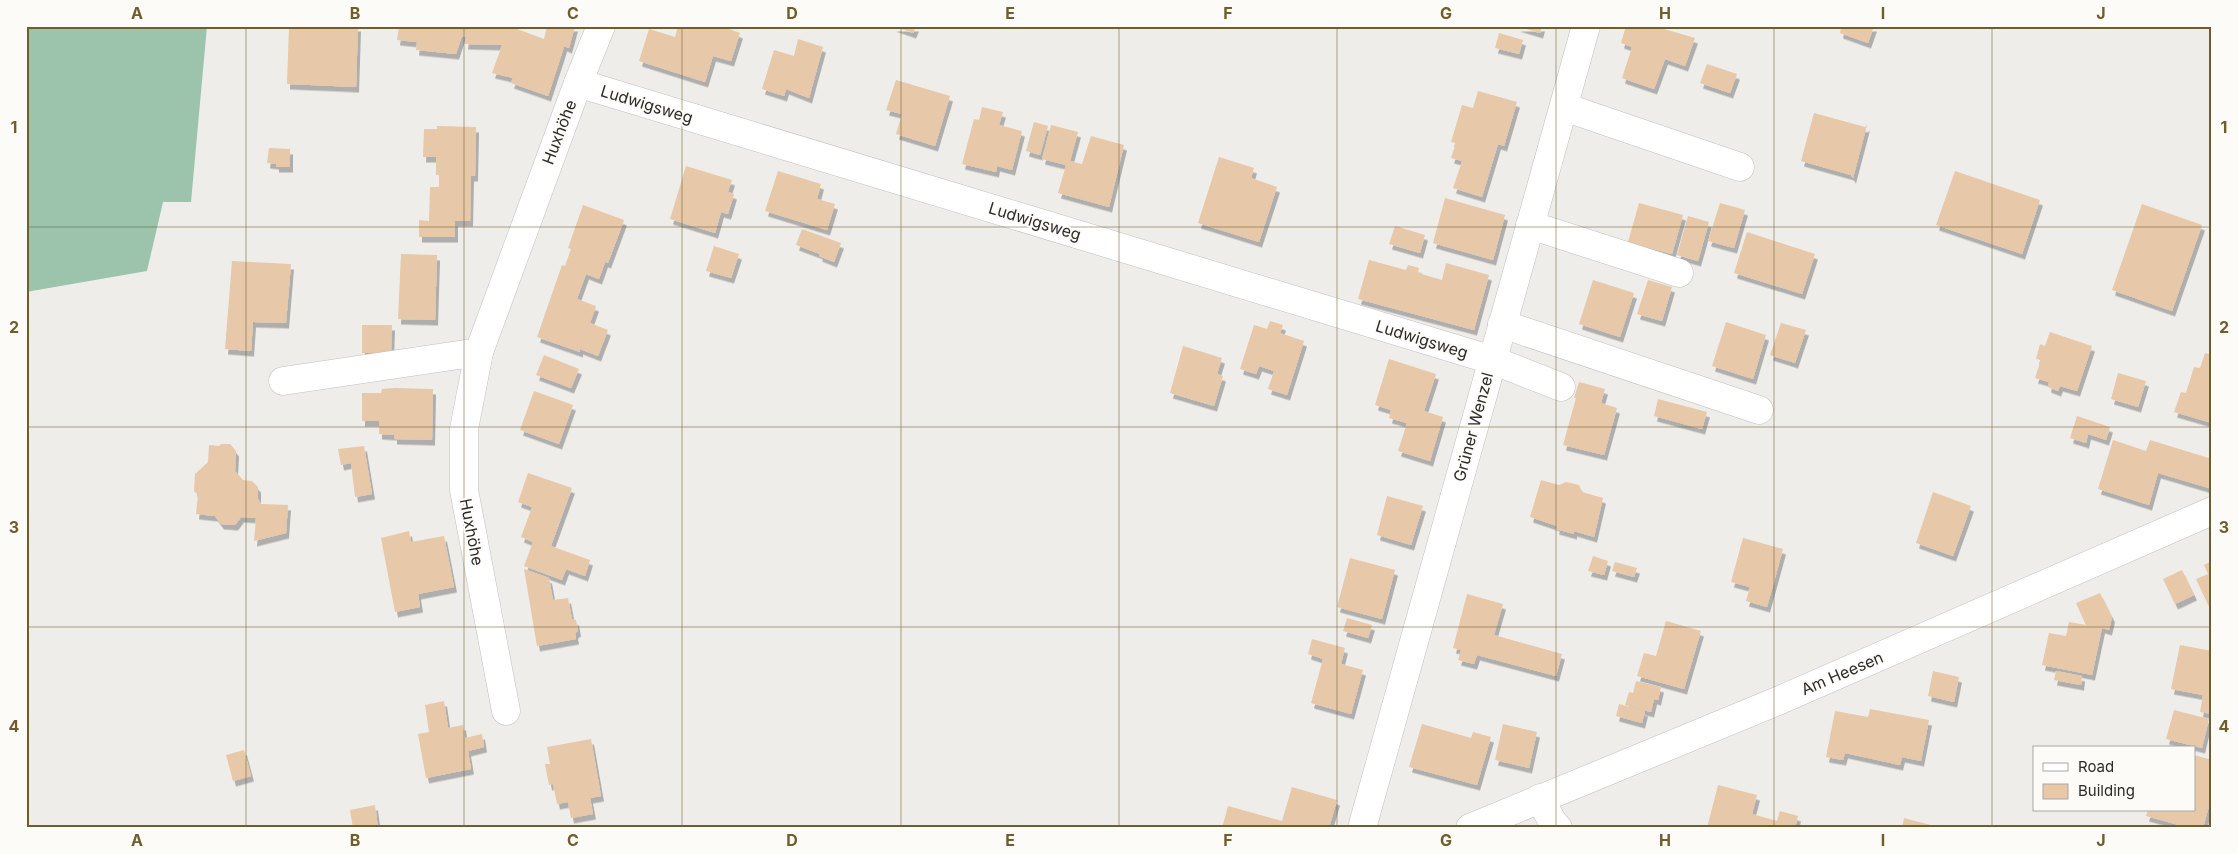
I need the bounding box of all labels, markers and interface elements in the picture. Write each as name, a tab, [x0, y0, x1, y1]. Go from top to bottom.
text: A	[131, 3, 143, 23]
text: B	[350, 3, 360, 23]
text: C	[567, 3, 579, 23]
text: D	[786, 3, 798, 23]
text: E	[1005, 3, 1015, 23]
text: F	[1223, 3, 1233, 23]
text: G	[1440, 3, 1452, 23]
text: H	[1659, 3, 1671, 23]
text: I	[1881, 3, 1885, 23]
text: J	[2096, 3, 2106, 23]
street label: Ludwigsweg	[598, 80, 696, 128]
street label: Huxhöhe	[537, 97, 581, 167]
text: 1	[11, 117, 17, 137]
text: 1	[2221, 117, 2227, 137]
street label: Ludwigsweg	[986, 197, 1084, 245]
street label: Ludwigsweg	[1373, 315, 1471, 363]
text: 2	[9, 317, 19, 337]
text: 2	[2219, 317, 2229, 337]
street label: Grüner Wenzel	[1449, 370, 1497, 484]
street label: Huxhöhe	[456, 497, 488, 567]
text: 3	[9, 517, 19, 537]
text: 3	[2219, 517, 2229, 537]
street label: Am Heesen	[1798, 647, 1886, 699]
text: 4	[9, 716, 20, 736]
text: 4	[2219, 716, 2230, 736]
legend	[2033, 746, 2196, 812]
text: Road	[2078, 757, 2114, 776]
text: Building	[2078, 781, 2135, 800]
text: A	[131, 830, 143, 850]
text: B	[350, 830, 360, 850]
text: C	[567, 830, 579, 850]
text: D	[786, 830, 798, 850]
text: E	[1005, 830, 1015, 850]
text: F	[1223, 830, 1233, 850]
text: G	[1440, 830, 1452, 850]
text: H	[1659, 830, 1671, 850]
text: I	[1881, 830, 1885, 850]
text: J	[2096, 830, 2106, 850]

